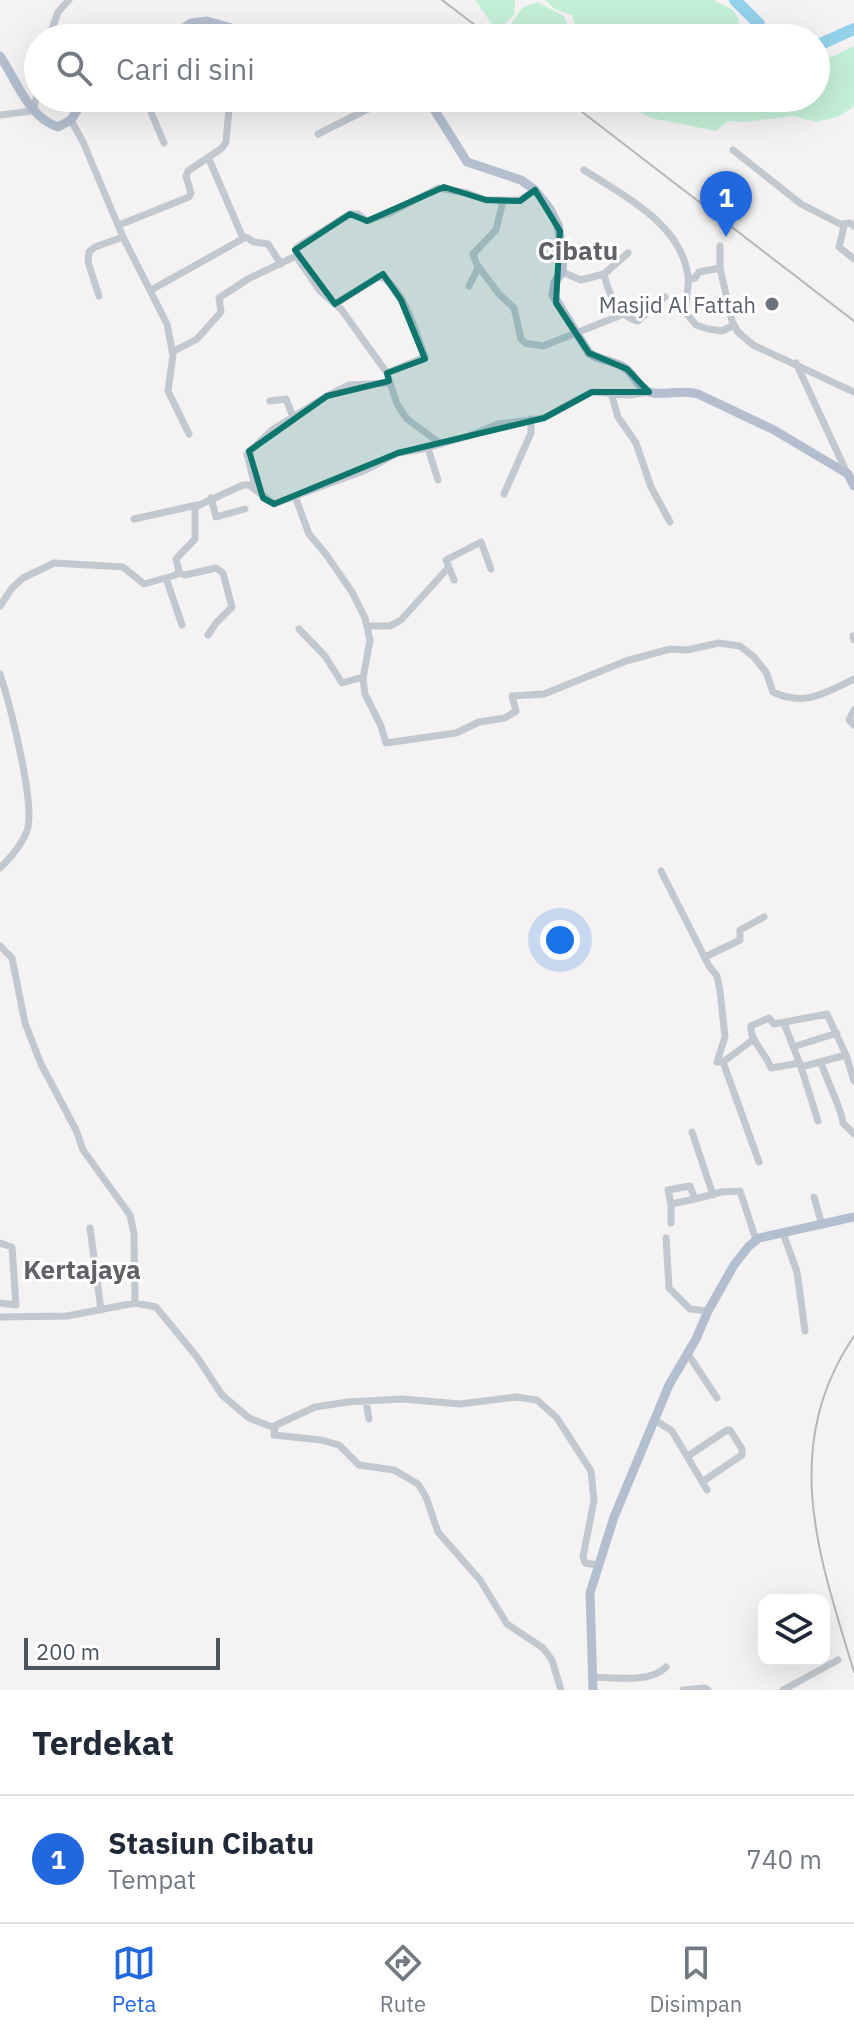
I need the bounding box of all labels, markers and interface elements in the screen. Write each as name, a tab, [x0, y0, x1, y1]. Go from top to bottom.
search box	[24, 24, 830, 112]
icon: search	[52, 46, 96, 90]
text: Cari di sini	[116, 49, 255, 88]
pin: 1	[700, 171, 752, 237]
district label: Cibatu	[538, 233, 618, 267]
place label: Masjid Al Fattah	[599, 290, 756, 319]
marker: Masjid Al Fattah	[763, 295, 781, 313]
your location	[540, 920, 580, 960]
district label: Kertajaya	[23, 1252, 141, 1286]
map controls	[758, 1594, 830, 1666]
button: layers	[758, 1594, 830, 1666]
scale bar	[24, 1634, 220, 1670]
text: 200 m	[36, 1637, 100, 1666]
text: Terdekat	[32, 1720, 174, 1764]
text: Stasiun Cibatu	[108, 1823, 314, 1862]
text: 1	[50, 1842, 66, 1876]
text: 740 m	[746, 1842, 822, 1876]
text: Tempat	[108, 1862, 196, 1896]
tab: Peta	[112, 1941, 156, 2018]
tab: Rute	[380, 1941, 426, 2018]
tab: Disimpan	[650, 1941, 742, 2018]

